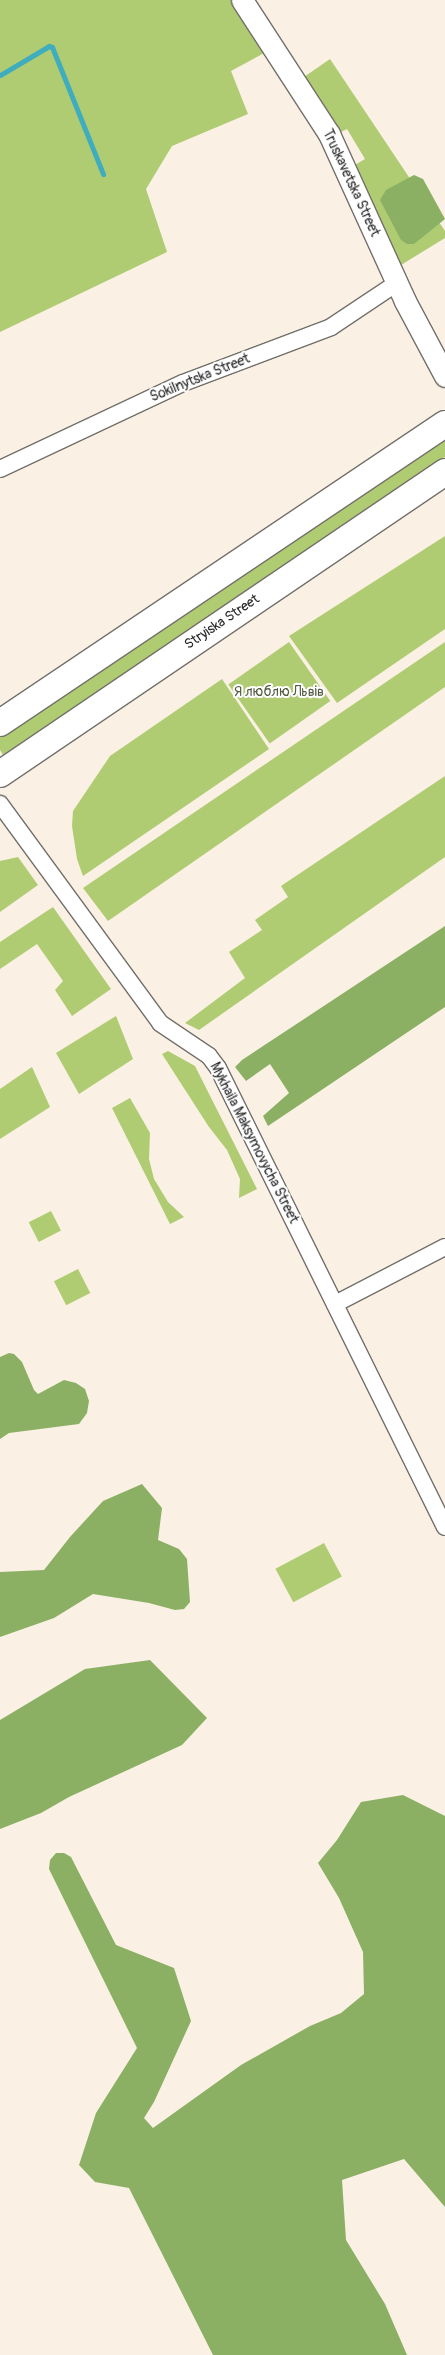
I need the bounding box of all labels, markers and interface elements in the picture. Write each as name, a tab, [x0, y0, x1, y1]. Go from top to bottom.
street label: Truskavetska Street	[319, 127, 383, 239]
street label: Sokilnytska Street	[148, 350, 252, 406]
street label: Stryiska Street	[181, 591, 263, 653]
park label: Я люблю Львів	[234, 684, 324, 700]
street label: Mykhaila Maksymovycha Street	[206, 1060, 302, 1226]

